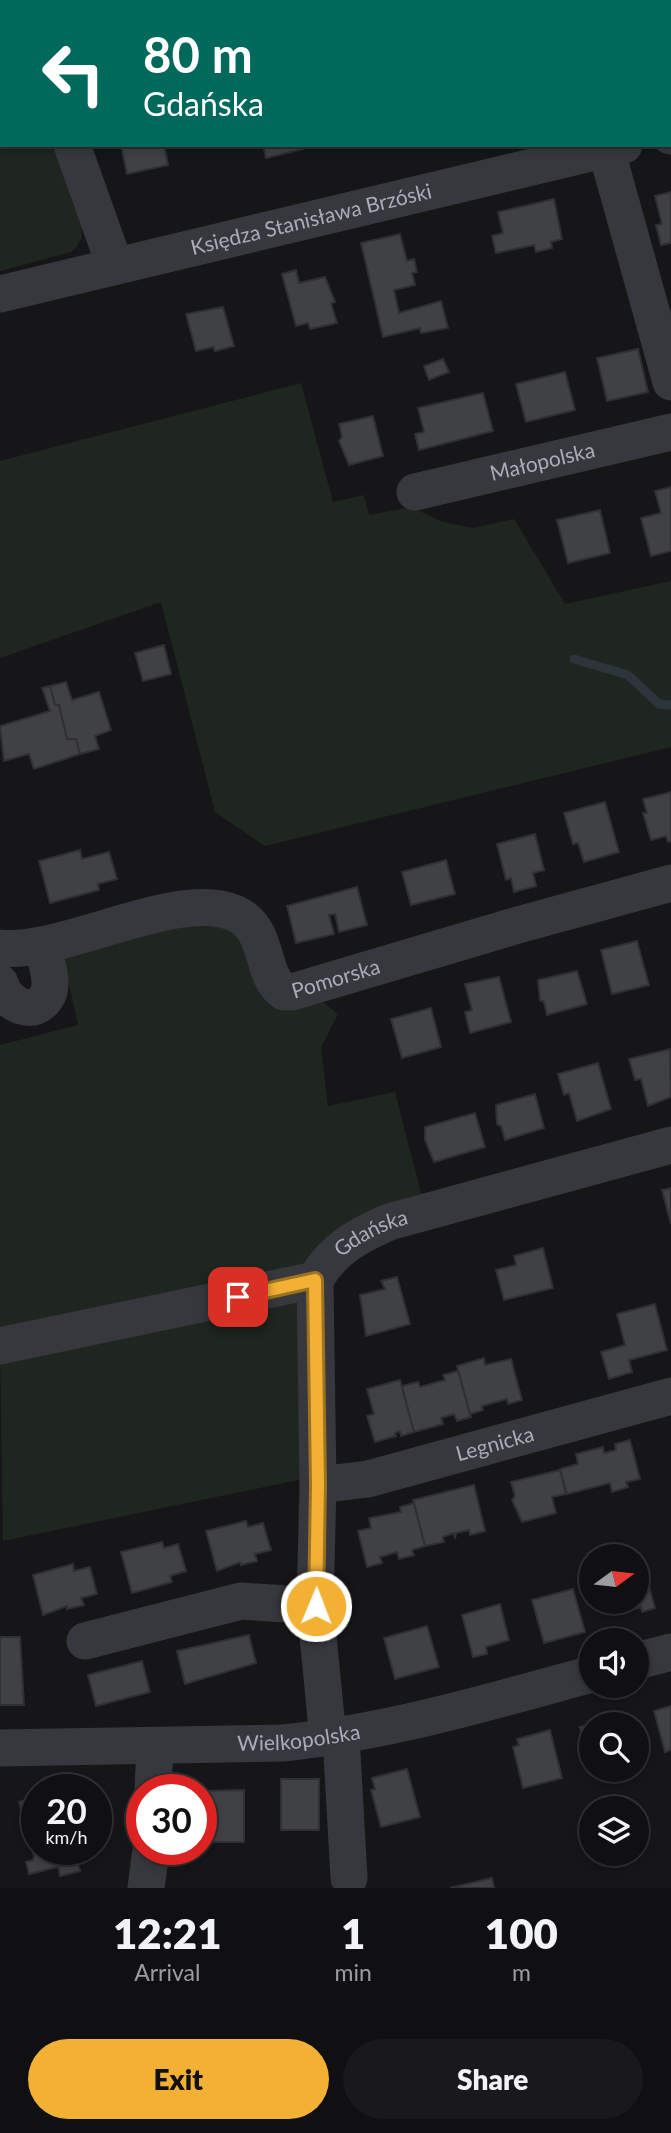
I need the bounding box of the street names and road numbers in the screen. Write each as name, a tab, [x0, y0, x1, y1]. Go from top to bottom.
street label: Księdza Stanisława Brzóski	[188, 177, 434, 259]
street label: Małopolska	[487, 436, 597, 485]
street label: Pomorska	[288, 953, 383, 1002]
street label: Gdańska	[328, 1204, 410, 1261]
street label: Legnicka	[453, 1420, 536, 1465]
street label: Wielkopolska	[237, 1718, 362, 1755]

